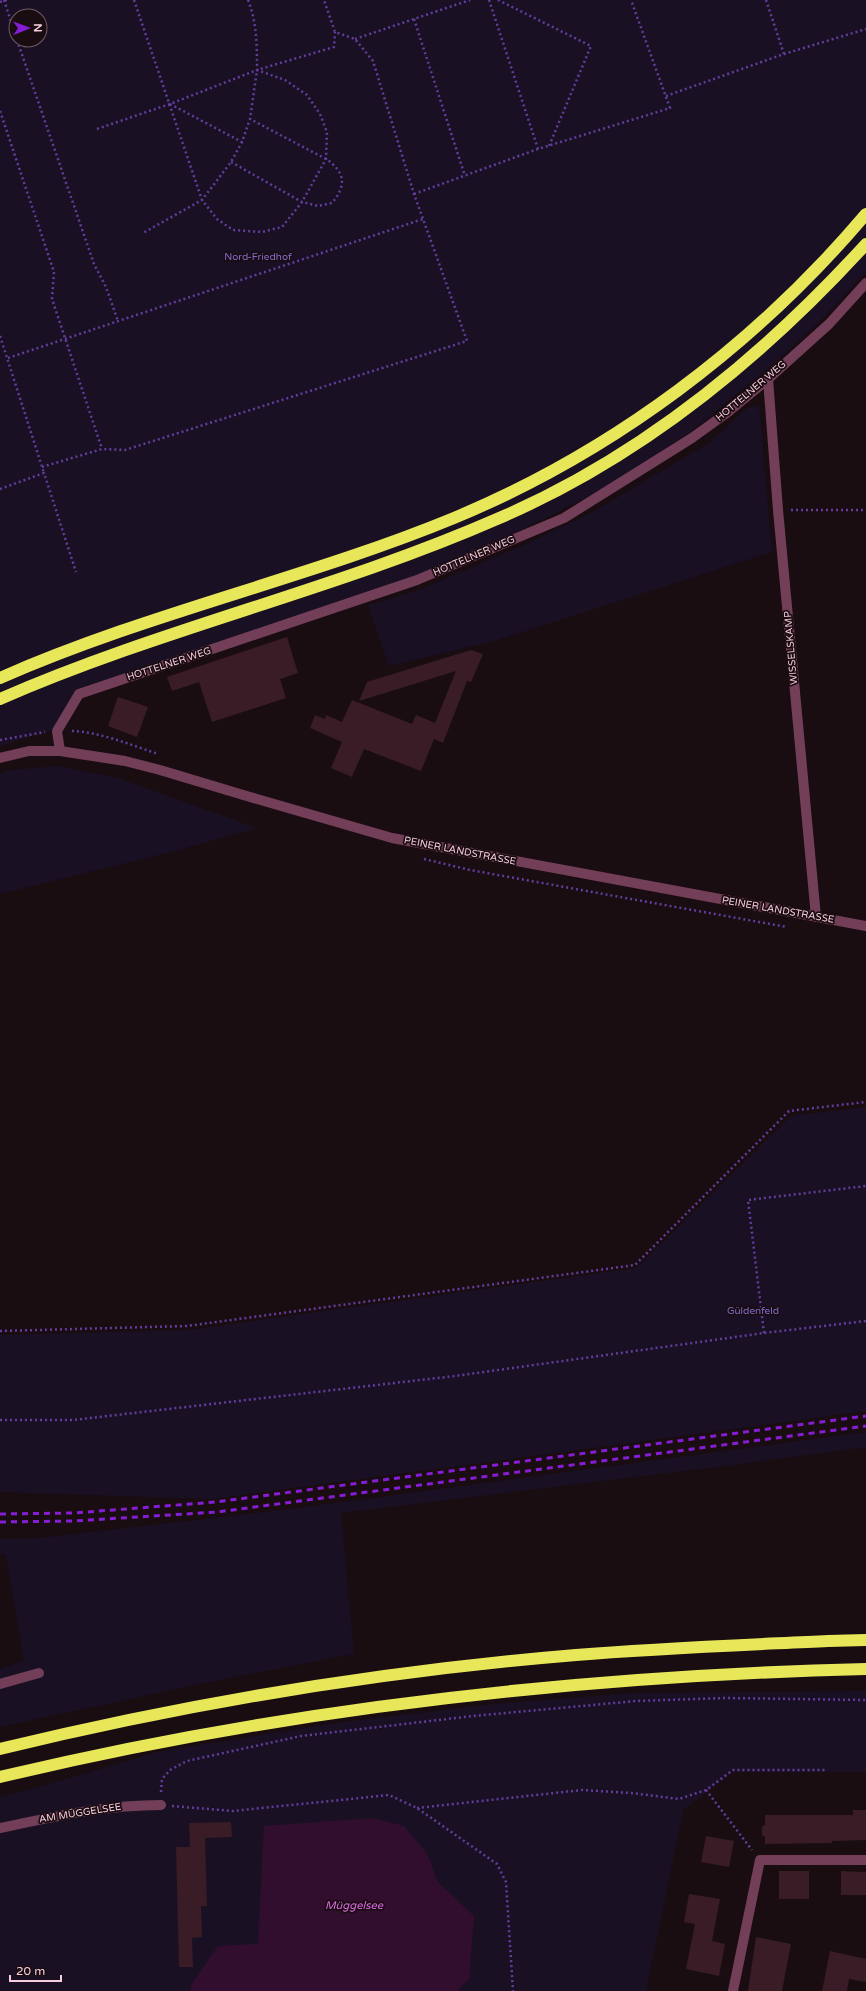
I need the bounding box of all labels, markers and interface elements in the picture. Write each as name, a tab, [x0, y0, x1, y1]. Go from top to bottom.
north arrow	[8, 8, 48, 48]
text: N	[31, 23, 44, 32]
park label: Nord-Friedhof	[224, 251, 292, 263]
street label: HOTTELNER WEG	[713, 358, 789, 424]
street label: HOTTELNER WEG	[431, 533, 517, 579]
street label: WISSELSKAMP	[782, 610, 800, 685]
street label: HOTTELNER WEG	[125, 645, 213, 683]
street label: PEINER LANDSTRASSE	[403, 834, 517, 868]
street label: PEINER LANDSTRASSE	[721, 894, 835, 926]
park label: Güldenfeld	[727, 1305, 779, 1317]
street label: AM MÜGGELSEE	[38, 1801, 122, 1825]
water label: Müggelsee	[325, 1899, 384, 1912]
scale bar	[10, 1957, 61, 1983]
text: 20 m	[16, 1964, 45, 1978]

